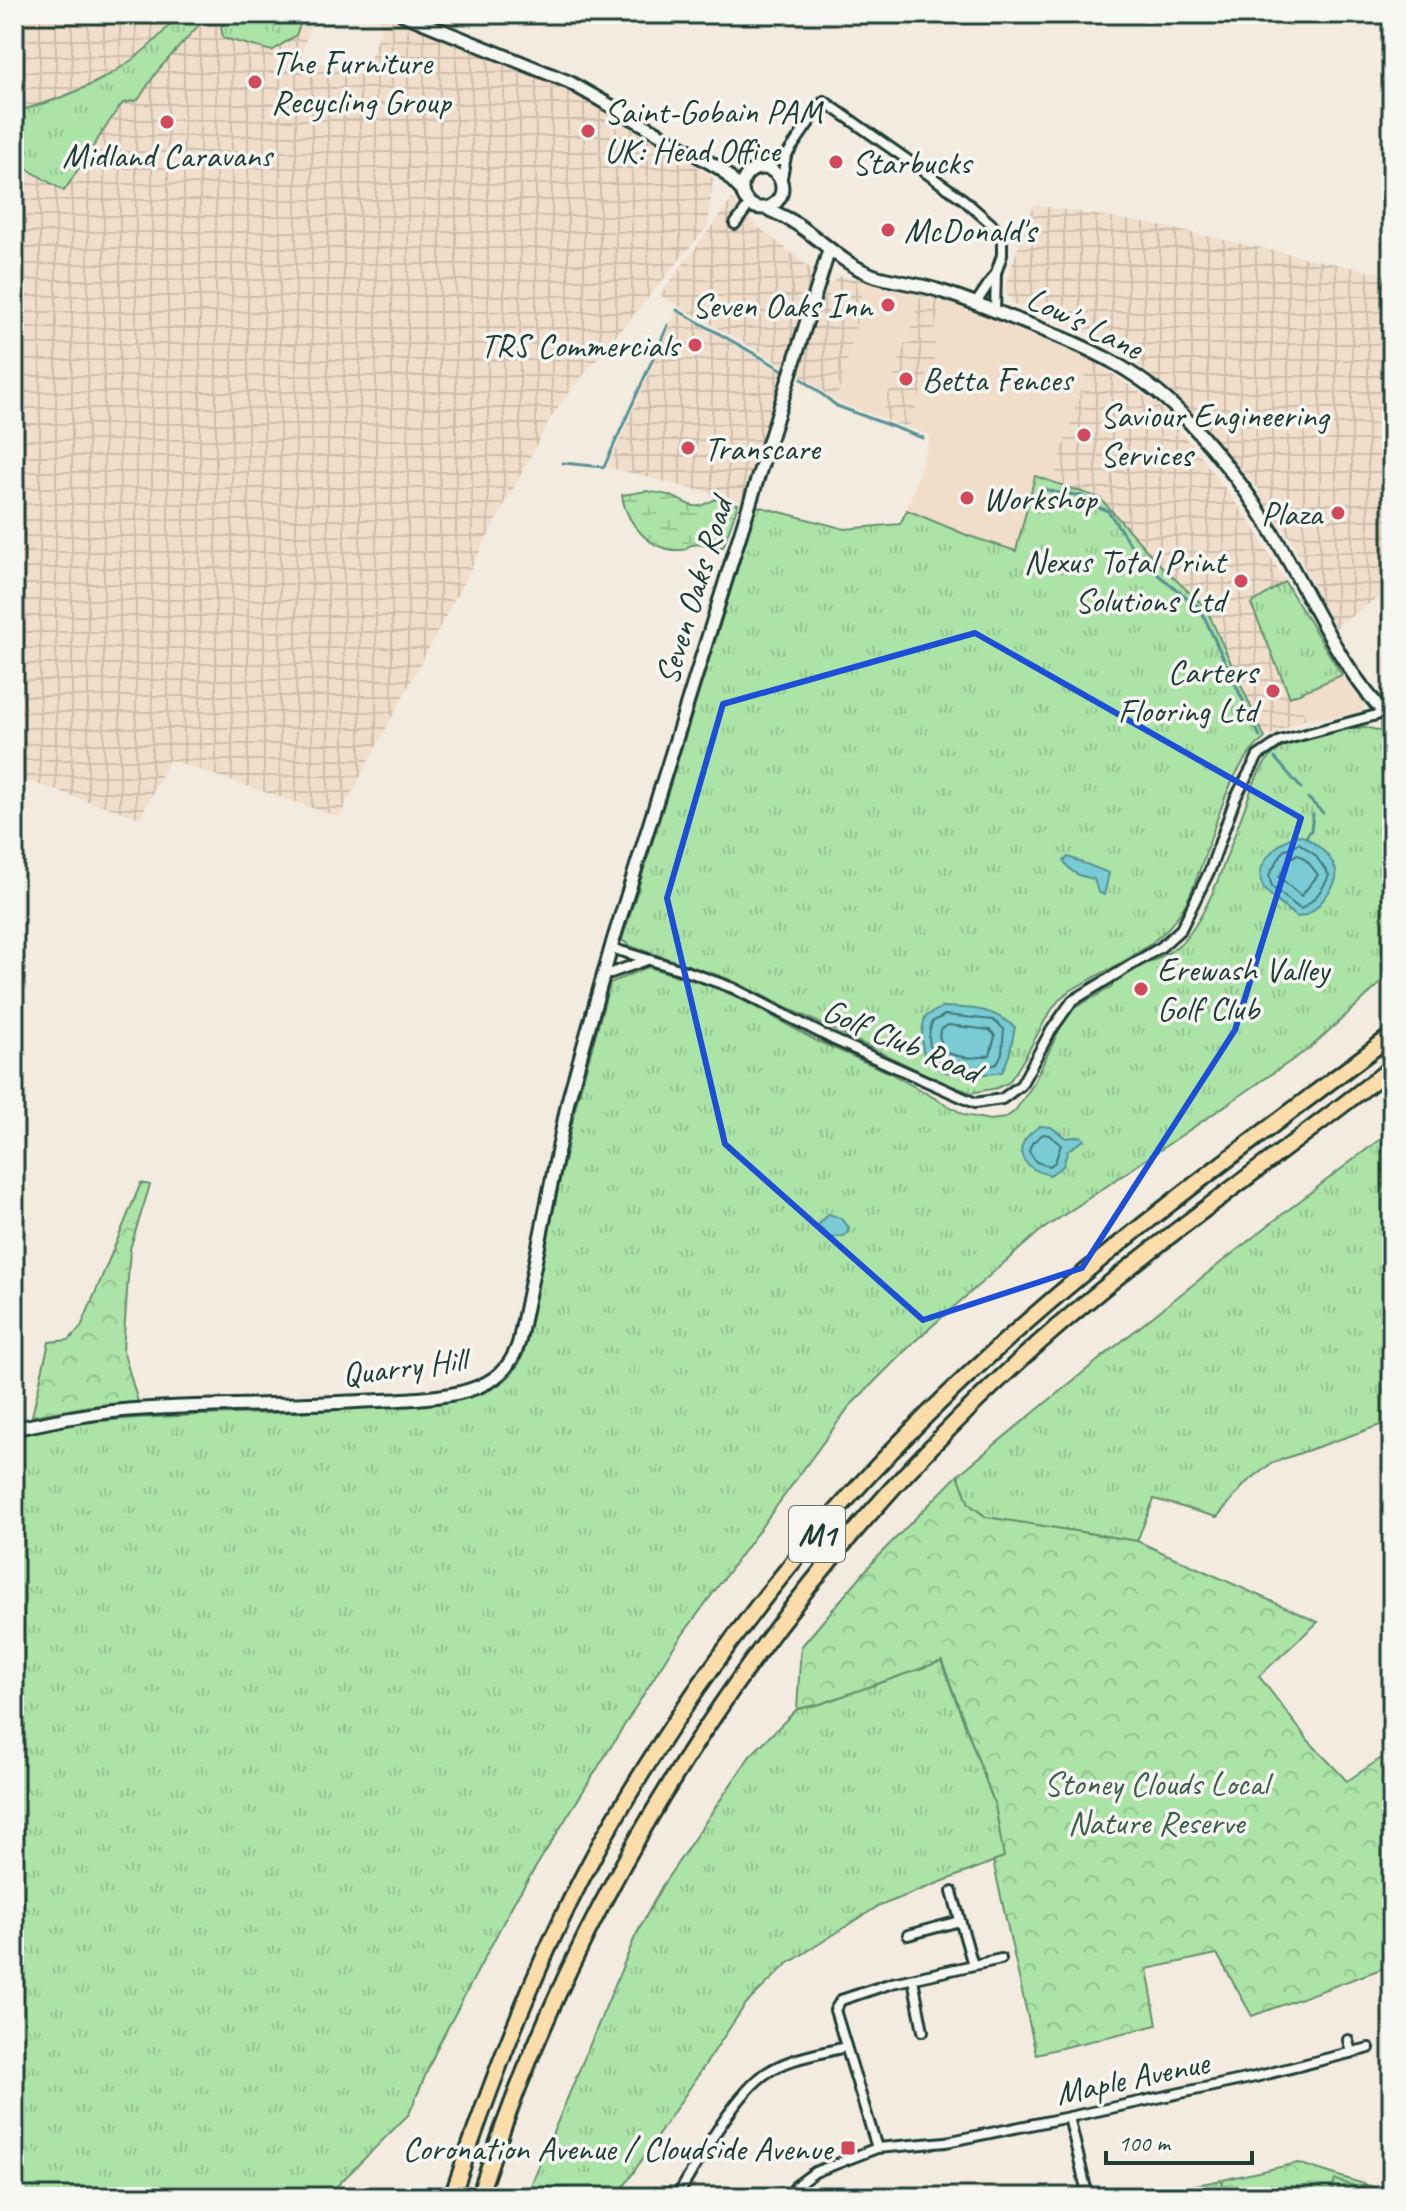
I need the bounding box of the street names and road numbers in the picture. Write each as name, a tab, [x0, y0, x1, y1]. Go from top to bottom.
street label: Low's Lane	[1020, 276, 1151, 370]
street label: Seven Oaks Road	[645, 487, 744, 690]
street label: Golf Club Road	[817, 988, 992, 1095]
street label: Quarry Hill	[340, 1337, 475, 1395]
road number: M1	[789, 1506, 845, 1562]
street label: Maple Avenue	[1052, 2040, 1214, 2115]

